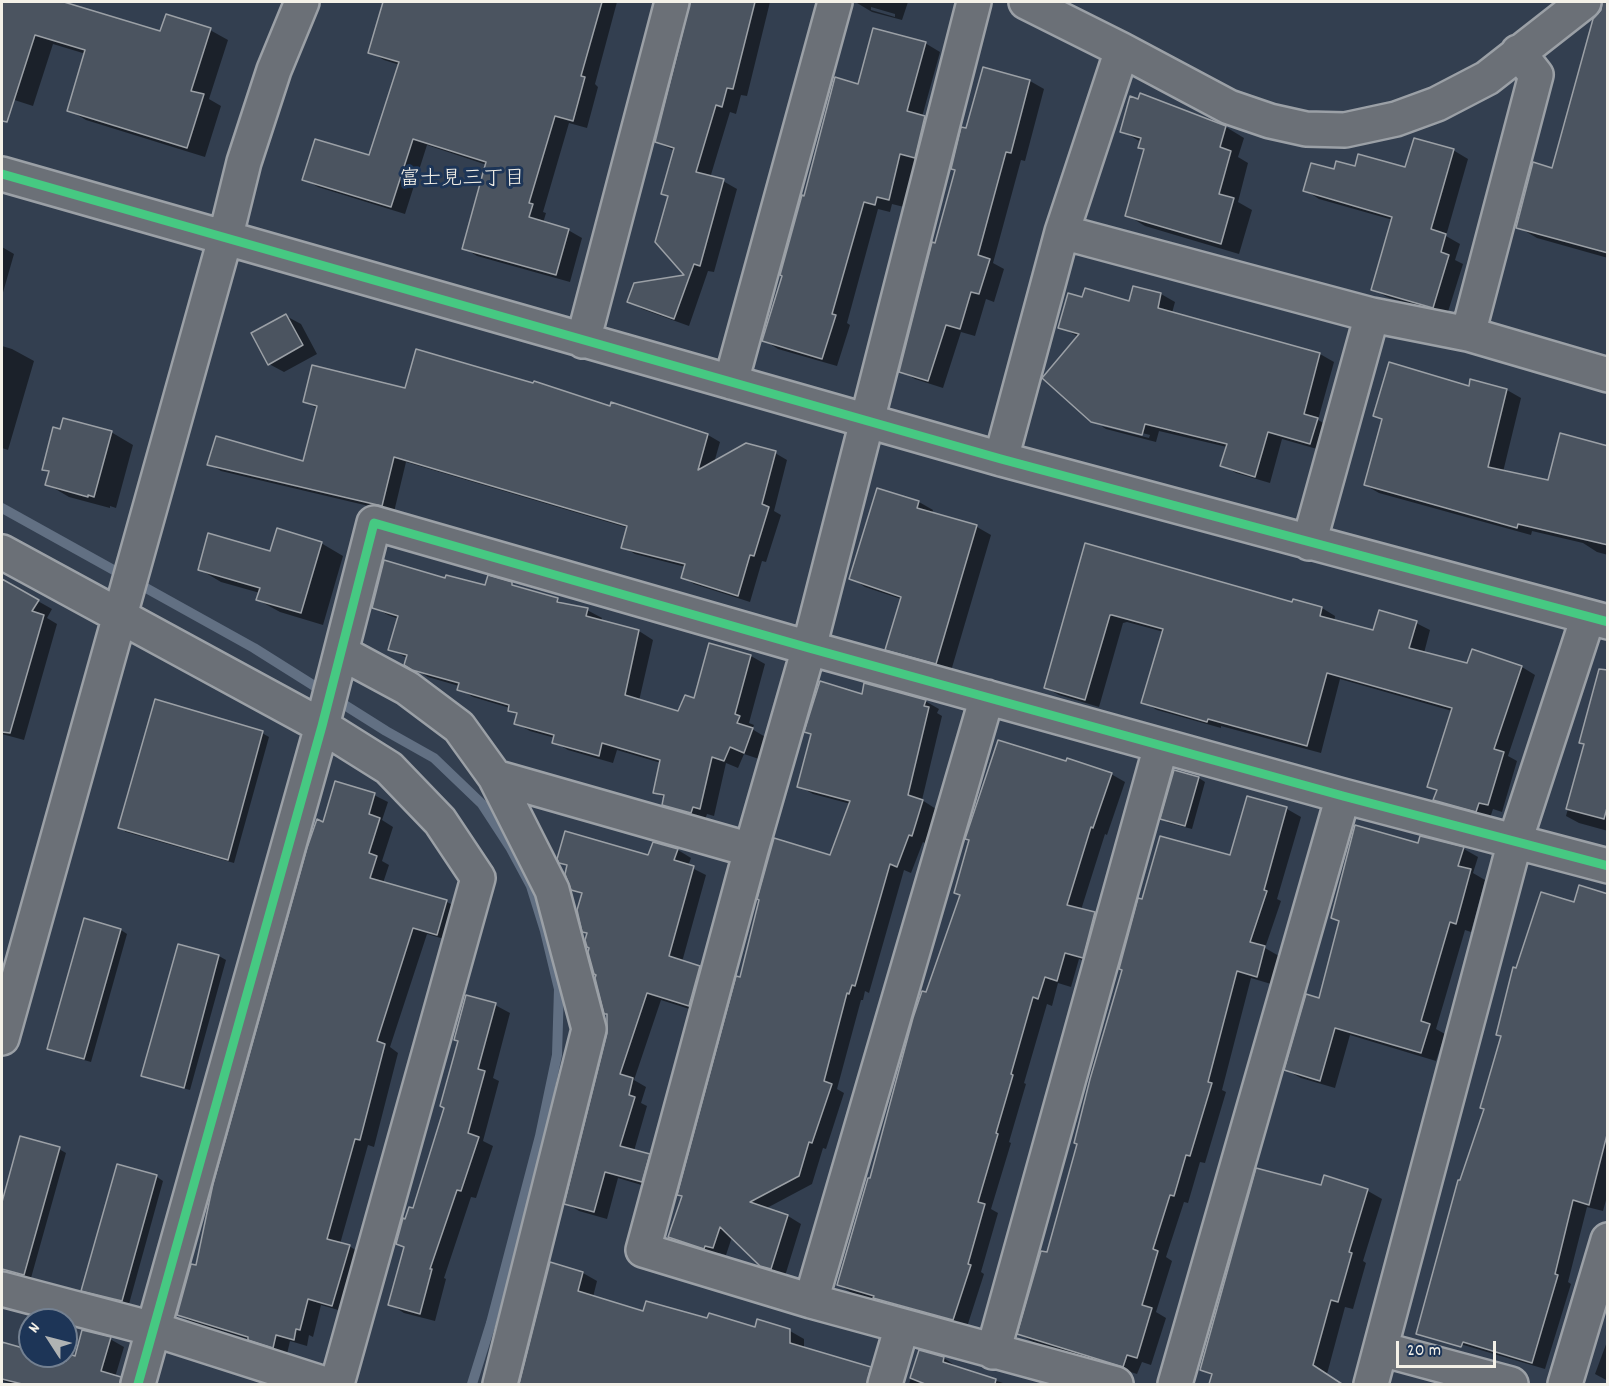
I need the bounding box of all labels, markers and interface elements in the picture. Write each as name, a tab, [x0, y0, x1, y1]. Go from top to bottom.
district label: 富士見三丁目	[399, 168, 525, 194]
north arrow	[18, 1308, 78, 1368]
text: N	[23, 1318, 46, 1338]
scale bar	[1399, 1329, 1500, 1367]
text: 20 m	[1407, 1339, 1441, 1364]

